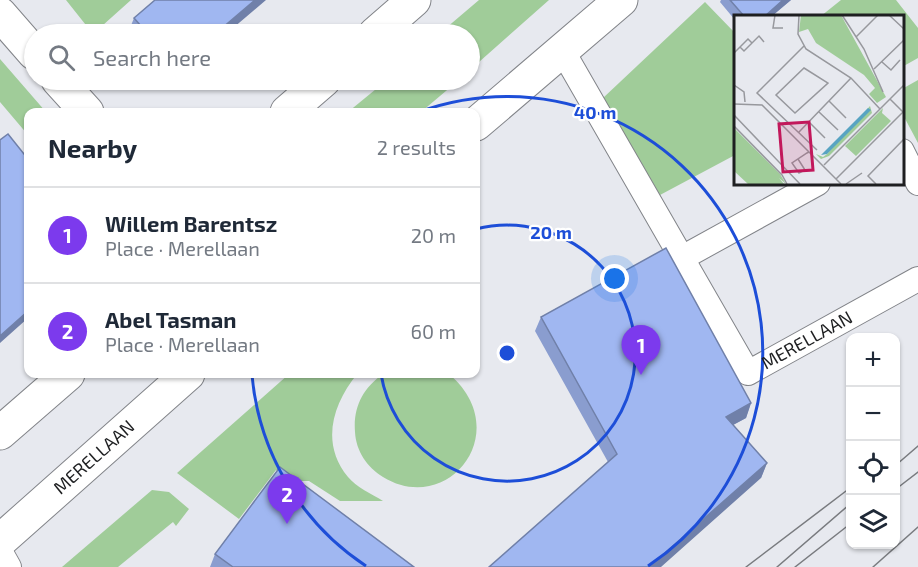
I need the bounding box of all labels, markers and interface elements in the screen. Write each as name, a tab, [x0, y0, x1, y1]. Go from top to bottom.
inset map	[734, 15, 903, 184]
search box	[24, 24, 480, 90]
icon: search	[45, 41, 78, 74]
text: Search here	[93, 44, 211, 70]
text: 40 m	[574, 101, 616, 123]
text: Nearby	[48, 132, 137, 163]
text: 2 results	[377, 135, 456, 159]
text: Willem Barentsz	[105, 210, 277, 236]
text: 20 m	[530, 221, 572, 243]
text: 1	[63, 223, 72, 247]
text: 20 m	[411, 223, 456, 247]
text: Place · Merellaan	[105, 236, 260, 260]
your location	[600, 264, 629, 293]
text: Abel Tasman	[105, 306, 237, 332]
street label: MERELLAAN	[757, 306, 856, 374]
text: 2	[62, 319, 73, 343]
text: 60 m	[411, 319, 456, 343]
pin: 1	[622, 326, 660, 375]
text: Place · Merellaan	[105, 332, 260, 356]
map controls	[846, 333, 900, 549]
button: +	[846, 333, 900, 387]
centre of rings	[497, 343, 517, 363]
button: −	[846, 387, 900, 441]
street label: MERELLAAN	[49, 415, 139, 498]
button: locate	[846, 441, 900, 495]
pin: 2	[268, 474, 306, 524]
button: layers	[846, 495, 900, 549]

